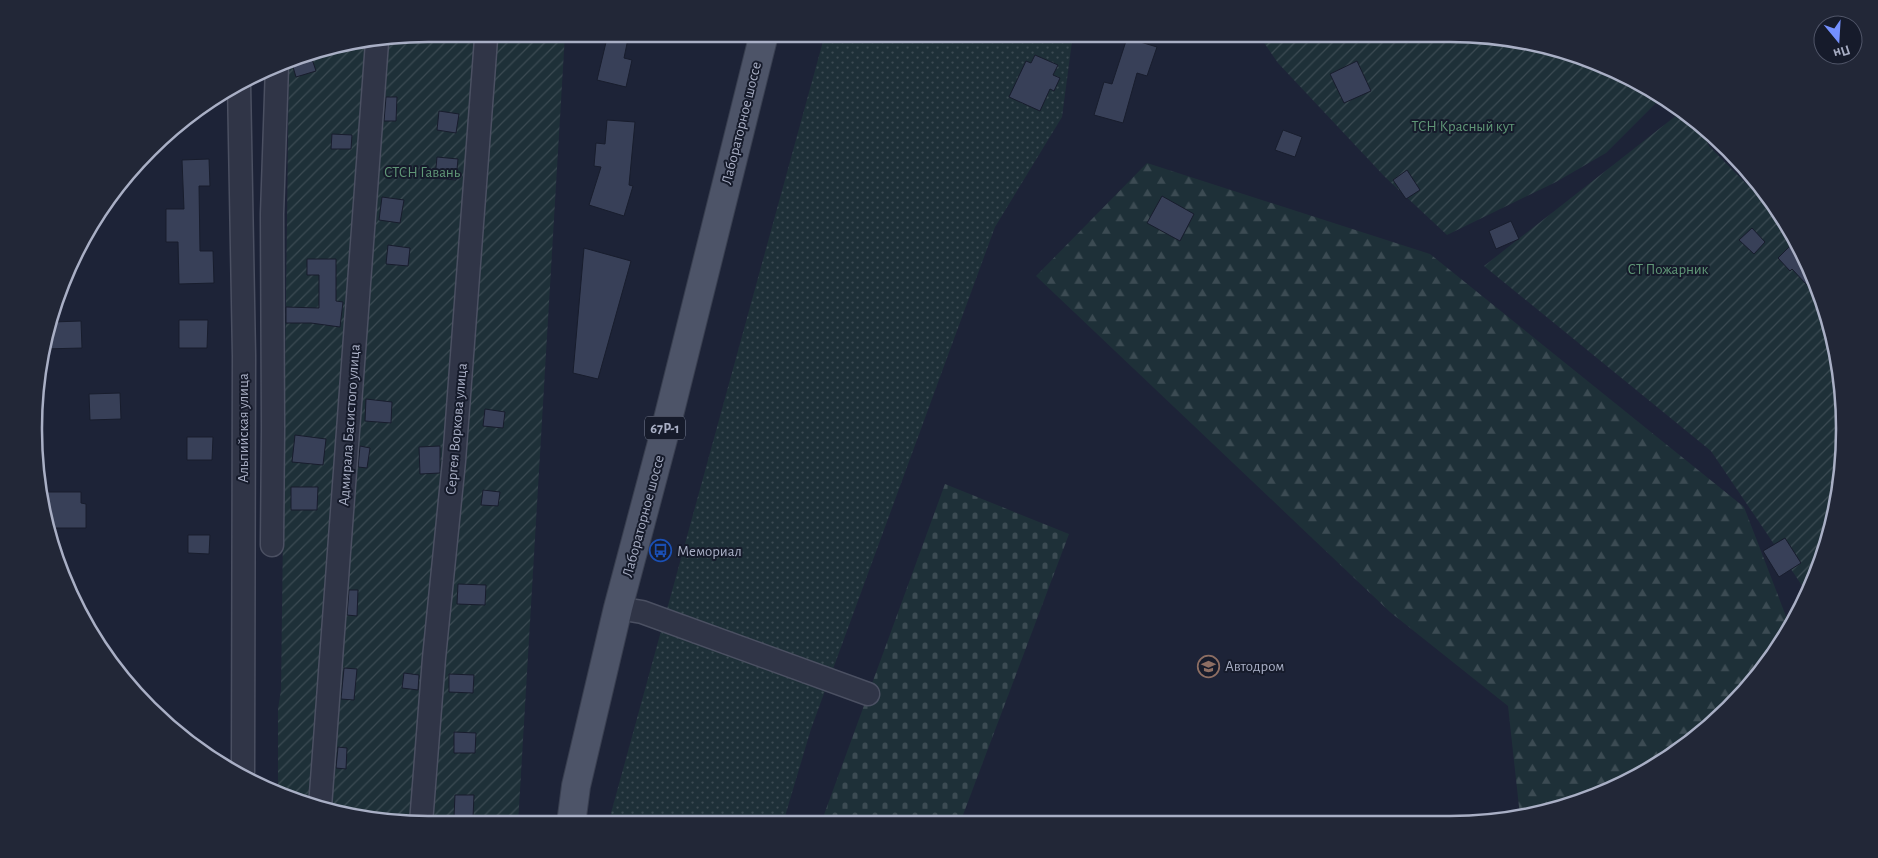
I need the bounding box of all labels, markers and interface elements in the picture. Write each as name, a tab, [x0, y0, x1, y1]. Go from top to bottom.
north arrow	[1813, 15, 1863, 65]
text: Пн	[1831, 42, 1852, 61]
street label: Лабораторное шоссе	[719, 60, 764, 186]
park label: ТСН Красный кут	[1411, 119, 1515, 134]
park label: СТСН Гавань	[384, 165, 461, 180]
park label: СТ Пожарник	[1628, 262, 1709, 277]
street label: Адмирала Басистого улица	[336, 344, 363, 506]
street label: Сергея Воркова улица	[443, 362, 470, 496]
street label: Альпийская улица	[236, 373, 251, 483]
road number: 67Р-1	[645, 416, 685, 439]
street label: Лабораторное шоссе	[620, 453, 667, 579]
bus stop icon: Мемориал	[649, 539, 673, 563]
place label: Мемориал	[677, 544, 742, 559]
school or university icon: Автодром	[1197, 654, 1221, 678]
place label: Автодром	[1225, 659, 1285, 674]

